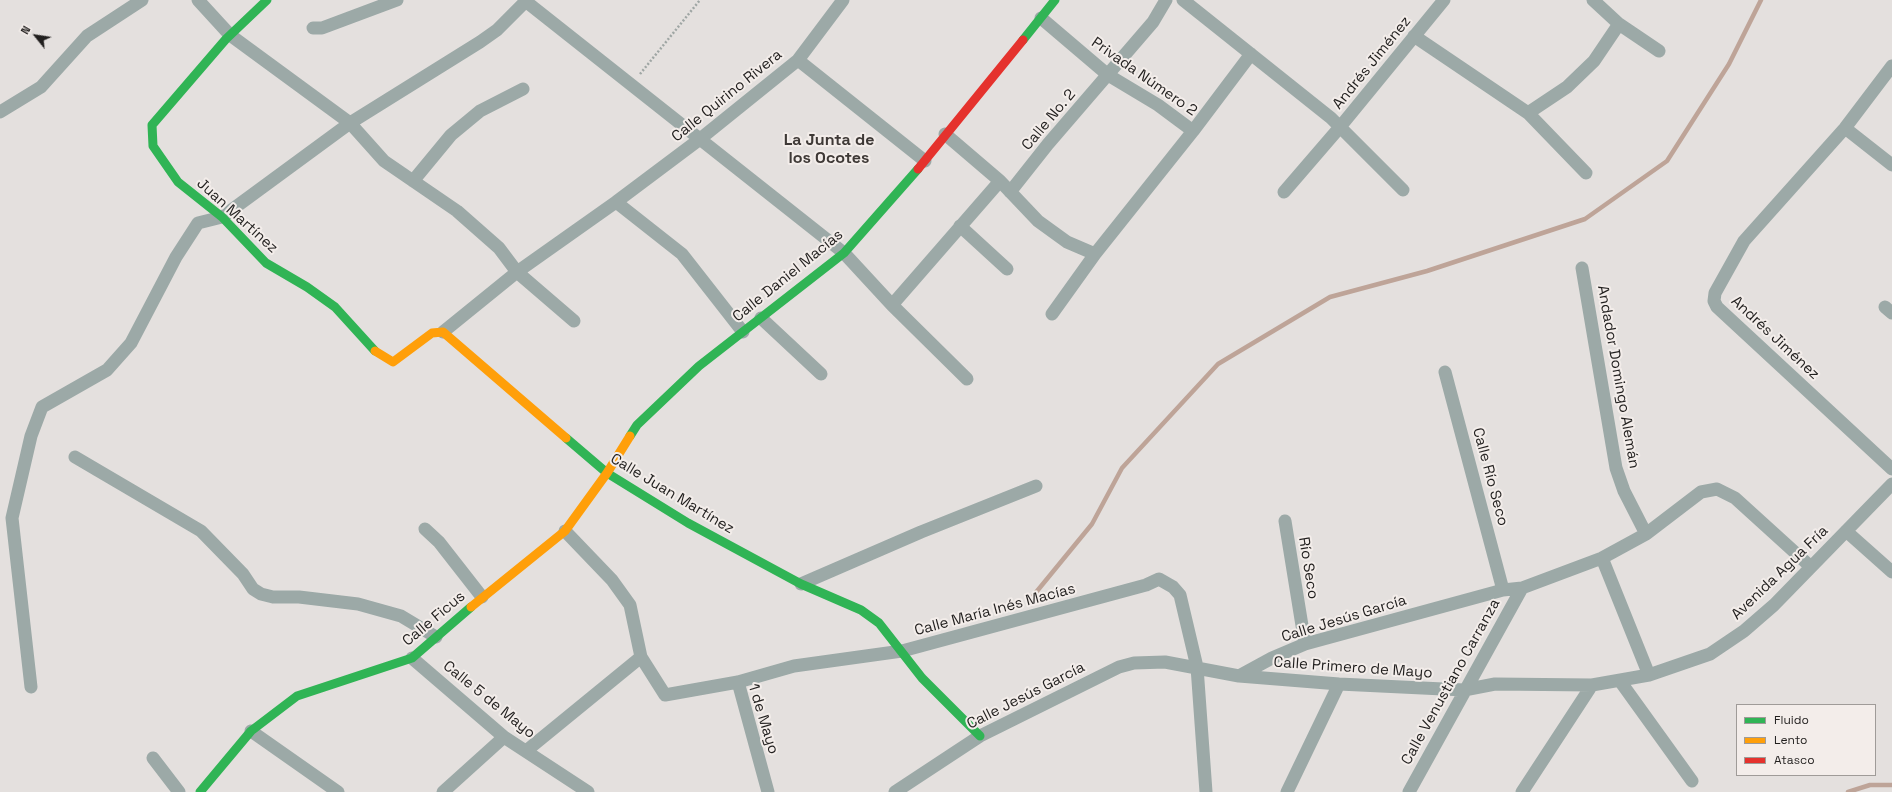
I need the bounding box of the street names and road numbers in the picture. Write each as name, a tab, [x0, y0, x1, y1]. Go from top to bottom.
street label: Andrés Jiménez	[1329, 13, 1415, 113]
street label: Privada Número 2	[1088, 34, 1200, 120]
street label: Calle Quirino Rivera	[668, 46, 786, 146]
street label: Calle No. 2	[1018, 86, 1080, 154]
street label: Juan Martínez	[193, 175, 281, 257]
street label: Calle Daniel Macías	[729, 226, 847, 326]
street label: Andador Domingo Alemán	[1593, 284, 1643, 470]
street label: Andrés Jiménez	[1727, 292, 1823, 384]
street label: Calle Río Seco	[1468, 426, 1512, 528]
street label: Calle Juan Martínez	[607, 450, 737, 538]
street label: Avenida Agua Fría	[1728, 522, 1832, 624]
street label: Río Seco	[1294, 536, 1322, 600]
street label: Calle María Inés Macías	[913, 580, 1077, 640]
street label: Calle Ficus	[399, 588, 469, 650]
street label: Calle Jesús García	[1279, 591, 1409, 647]
street label: Calle Venustiano Carranza	[1398, 596, 1504, 768]
street label: Calle Primero de Mayo	[1273, 653, 1433, 683]
street label: Calle 5 de Mayo	[439, 657, 539, 743]
street label: Calle Jesús García	[964, 659, 1088, 733]
street label: 1 de Mayo	[744, 682, 782, 756]

